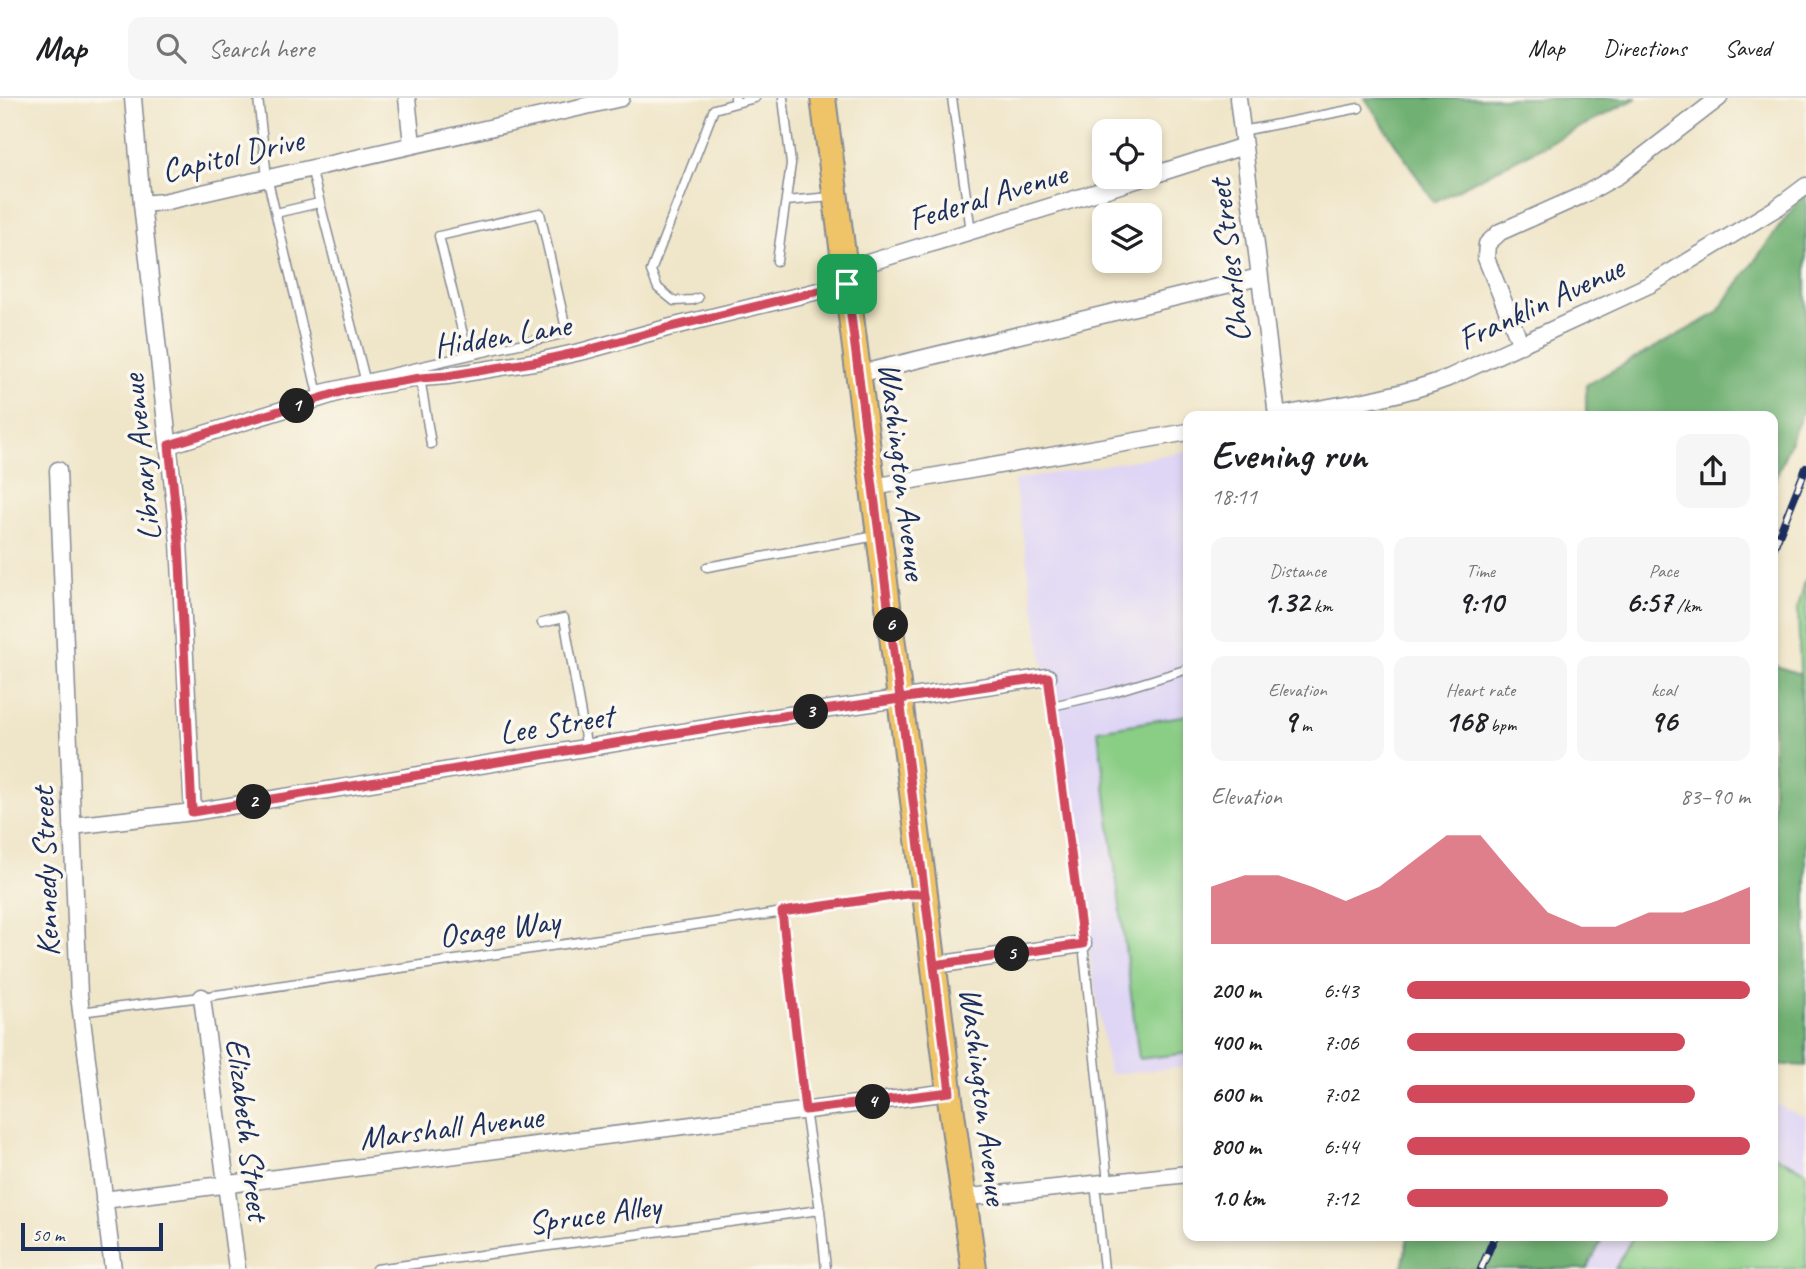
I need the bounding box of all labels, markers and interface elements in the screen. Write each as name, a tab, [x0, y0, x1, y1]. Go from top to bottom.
search box	[128, 17, 618, 80]
text: Map	[35, 27, 86, 69]
icon: search	[152, 29, 190, 67]
text: Search here	[208, 32, 314, 65]
text: Map	[1528, 33, 1565, 63]
text: Directions	[1603, 33, 1686, 63]
text: Saved	[1724, 33, 1771, 63]
street label: Capitol Drive	[157, 118, 309, 192]
map controls	[1092, 119, 1162, 273]
button: locate	[1092, 119, 1162, 189]
street label: Federal Avenue	[903, 151, 1074, 240]
street label: Charles Street	[1198, 174, 1260, 345]
button: layers	[1092, 203, 1162, 273]
street label: Franklin Avenue	[1451, 245, 1632, 360]
pin	[817, 254, 877, 314]
icon: arrive	[828, 265, 866, 303]
street label: Hidden Lane	[431, 303, 576, 367]
street label: Washington Avenue	[869, 360, 937, 584]
street label: Library Avenue	[111, 370, 171, 543]
pin: 1	[280, 388, 314, 424]
text: 1	[292, 393, 301, 417]
text: Evening run	[1211, 432, 1367, 479]
button: share	[1676, 434, 1750, 508]
text: 18:11	[1211, 482, 1257, 511]
text: Distance	[1269, 559, 1326, 583]
text: Time	[1466, 559, 1495, 583]
text: Pace	[1649, 559, 1678, 583]
text: 1.32	[1263, 583, 1309, 621]
text: 9:10	[1457, 583, 1504, 621]
text: 6:57	[1626, 583, 1672, 621]
text: km	[1309, 594, 1332, 618]
text: /km	[1672, 594, 1701, 618]
pin: 6	[874, 608, 908, 642]
text: 6	[886, 612, 895, 636]
text: Elevation	[1268, 678, 1327, 702]
text: Heart rate	[1446, 678, 1515, 702]
text: kcal	[1651, 678, 1676, 702]
street label: Lee Street	[496, 694, 620, 754]
pin: 3	[794, 694, 828, 730]
text: 3	[806, 699, 815, 723]
text: 9	[1283, 702, 1296, 740]
text: 168	[1445, 702, 1486, 740]
text: 96	[1650, 702, 1677, 740]
text: m	[1296, 713, 1312, 737]
text: bpm	[1486, 713, 1516, 737]
text: Elevation	[1211, 782, 1282, 811]
text: 83–90 m	[1680, 782, 1750, 811]
street label: Kennedy Street	[21, 783, 69, 957]
pin: 2	[236, 784, 272, 820]
text: 2	[249, 789, 258, 813]
street label: Osage Way	[436, 898, 565, 957]
pin: 5	[995, 936, 1030, 972]
text: 5	[1007, 941, 1016, 965]
text: 200 m	[1211, 976, 1261, 1005]
text: 6:43	[1323, 976, 1359, 1005]
street label: Washington Avenue	[950, 985, 1018, 1209]
text: 400 m	[1211, 1028, 1261, 1057]
text: 7:06	[1323, 1028, 1359, 1057]
street label: Elizabeth Street	[216, 1036, 280, 1226]
text: 600 m	[1211, 1080, 1261, 1109]
text: 7:02	[1323, 1080, 1359, 1109]
pin: 4	[856, 1084, 890, 1119]
text: 4	[868, 1089, 877, 1113]
street label: Marshall Avenue	[357, 1095, 547, 1159]
text: 800 m	[1211, 1132, 1261, 1161]
text: 6:44	[1323, 1132, 1359, 1161]
street label: Spruce Alley	[525, 1184, 666, 1244]
text: 1.0 km	[1211, 1184, 1265, 1213]
text: 7:12	[1323, 1184, 1359, 1213]
scale bar	[21, 1220, 163, 1252]
text: 50 m	[32, 1223, 64, 1247]

